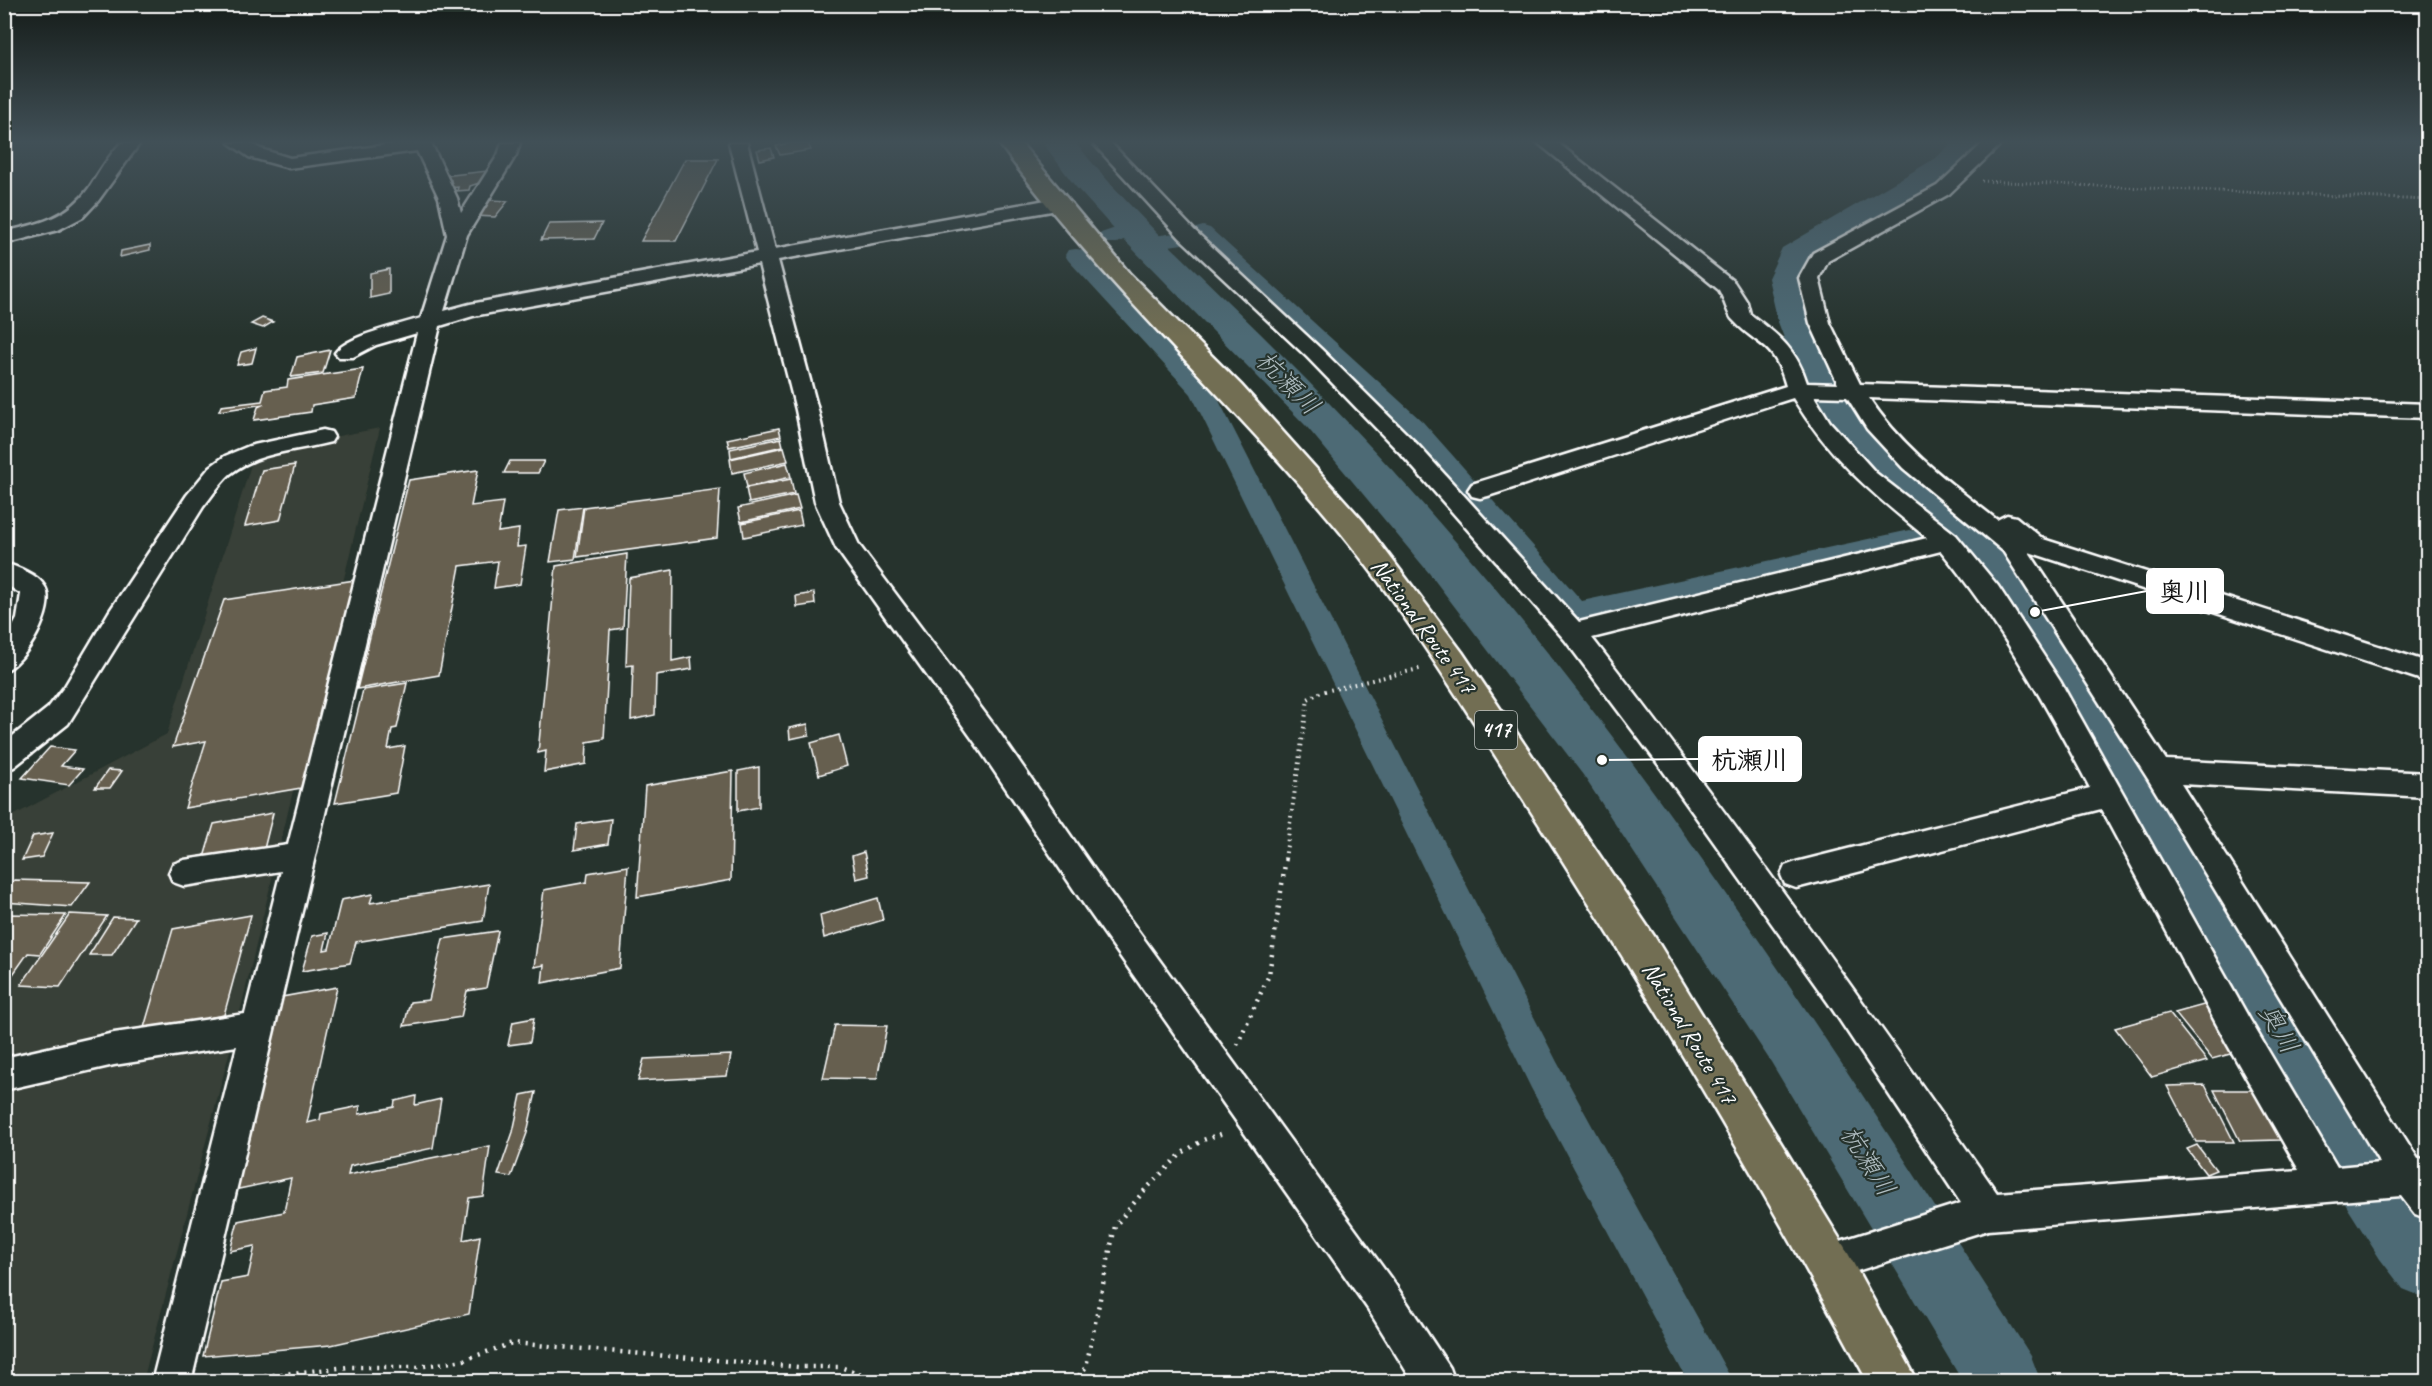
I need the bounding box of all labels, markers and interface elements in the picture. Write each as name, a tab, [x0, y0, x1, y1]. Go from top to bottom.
water label: 杭瀬川	[1249, 344, 1327, 422]
street label: National Route 417	[1365, 552, 1484, 701]
callout: 奥川	[2147, 569, 2223, 613]
text: 奥川	[2159, 576, 2211, 609]
road number: 417	[1475, 711, 1517, 749]
callout: 杭瀬川	[1699, 737, 1801, 781]
text: 杭瀬川	[1711, 744, 1789, 777]
street label: National Route 417	[1636, 956, 1745, 1111]
water label: 奥川	[2252, 998, 2306, 1060]
water label: 杭瀬川	[1833, 1119, 1903, 1203]

